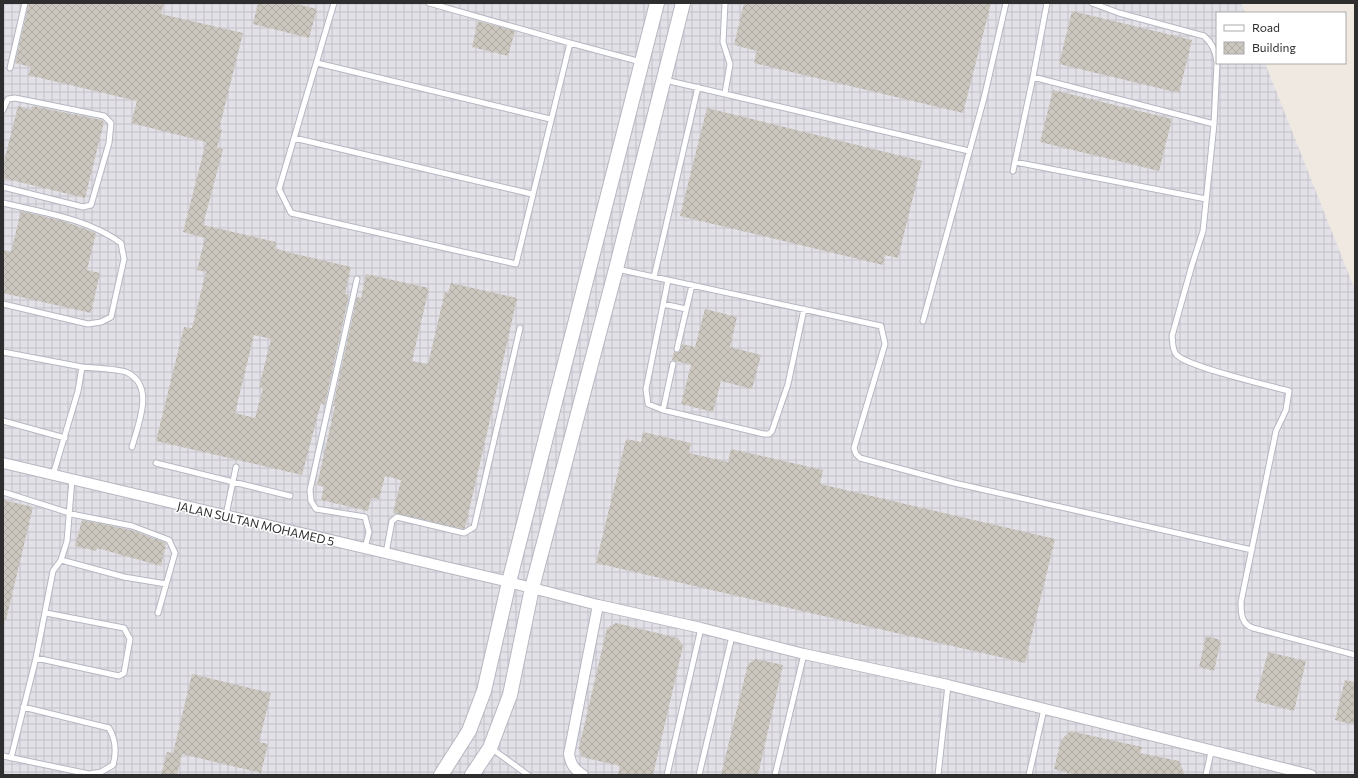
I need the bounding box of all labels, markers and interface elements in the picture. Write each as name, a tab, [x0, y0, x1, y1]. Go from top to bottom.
legend	[1216, 12, 1346, 64]
text: Road	[1252, 20, 1280, 34]
text: Building	[1252, 40, 1296, 54]
street label: JALAN SULTAN MOHAMED 5	[176, 498, 336, 549]

